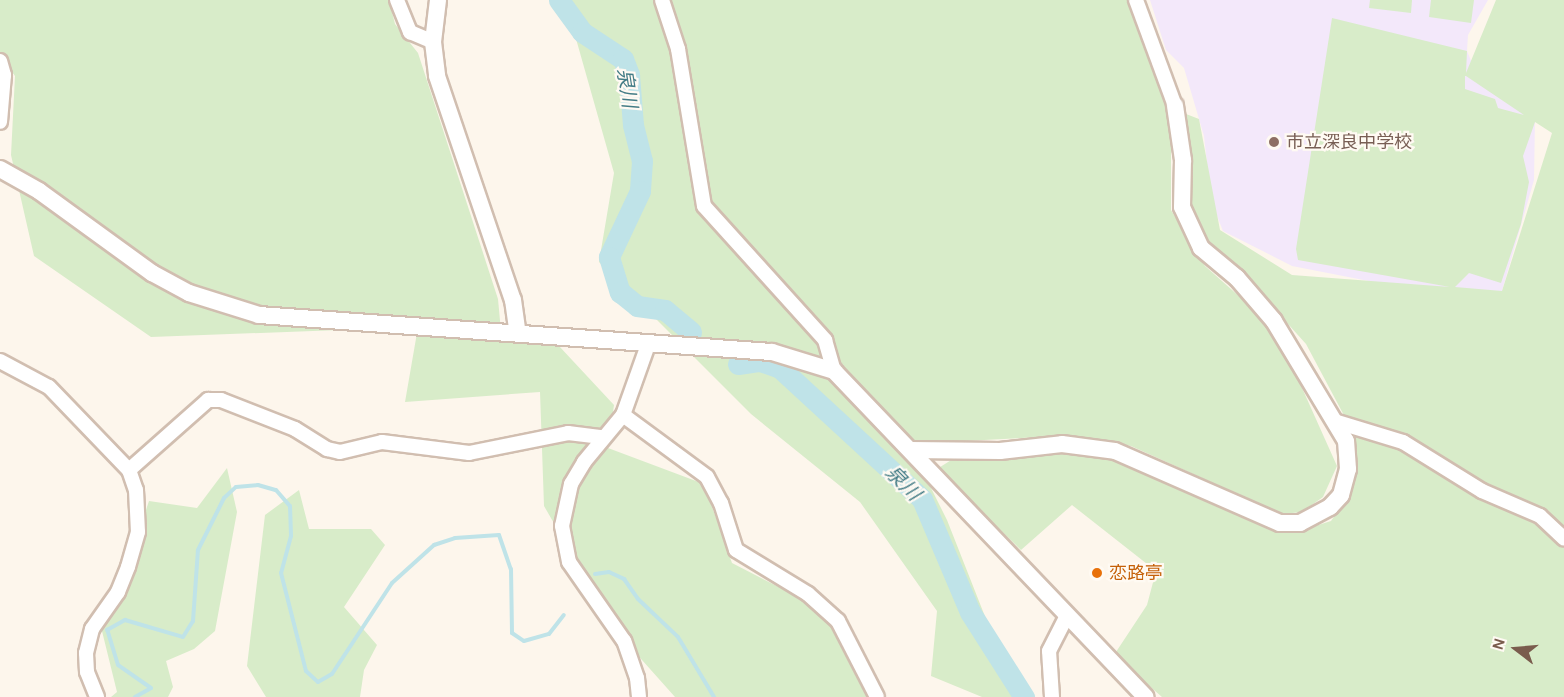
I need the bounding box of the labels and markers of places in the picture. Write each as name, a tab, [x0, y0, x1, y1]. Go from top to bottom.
place label: 市立深良中学校	[1286, 131, 1412, 153]
marker: 市立深良中学校	[1267, 135, 1281, 149]
place label: 恋路亭	[1109, 562, 1163, 584]
marker: 恋路亭	[1090, 566, 1104, 580]

